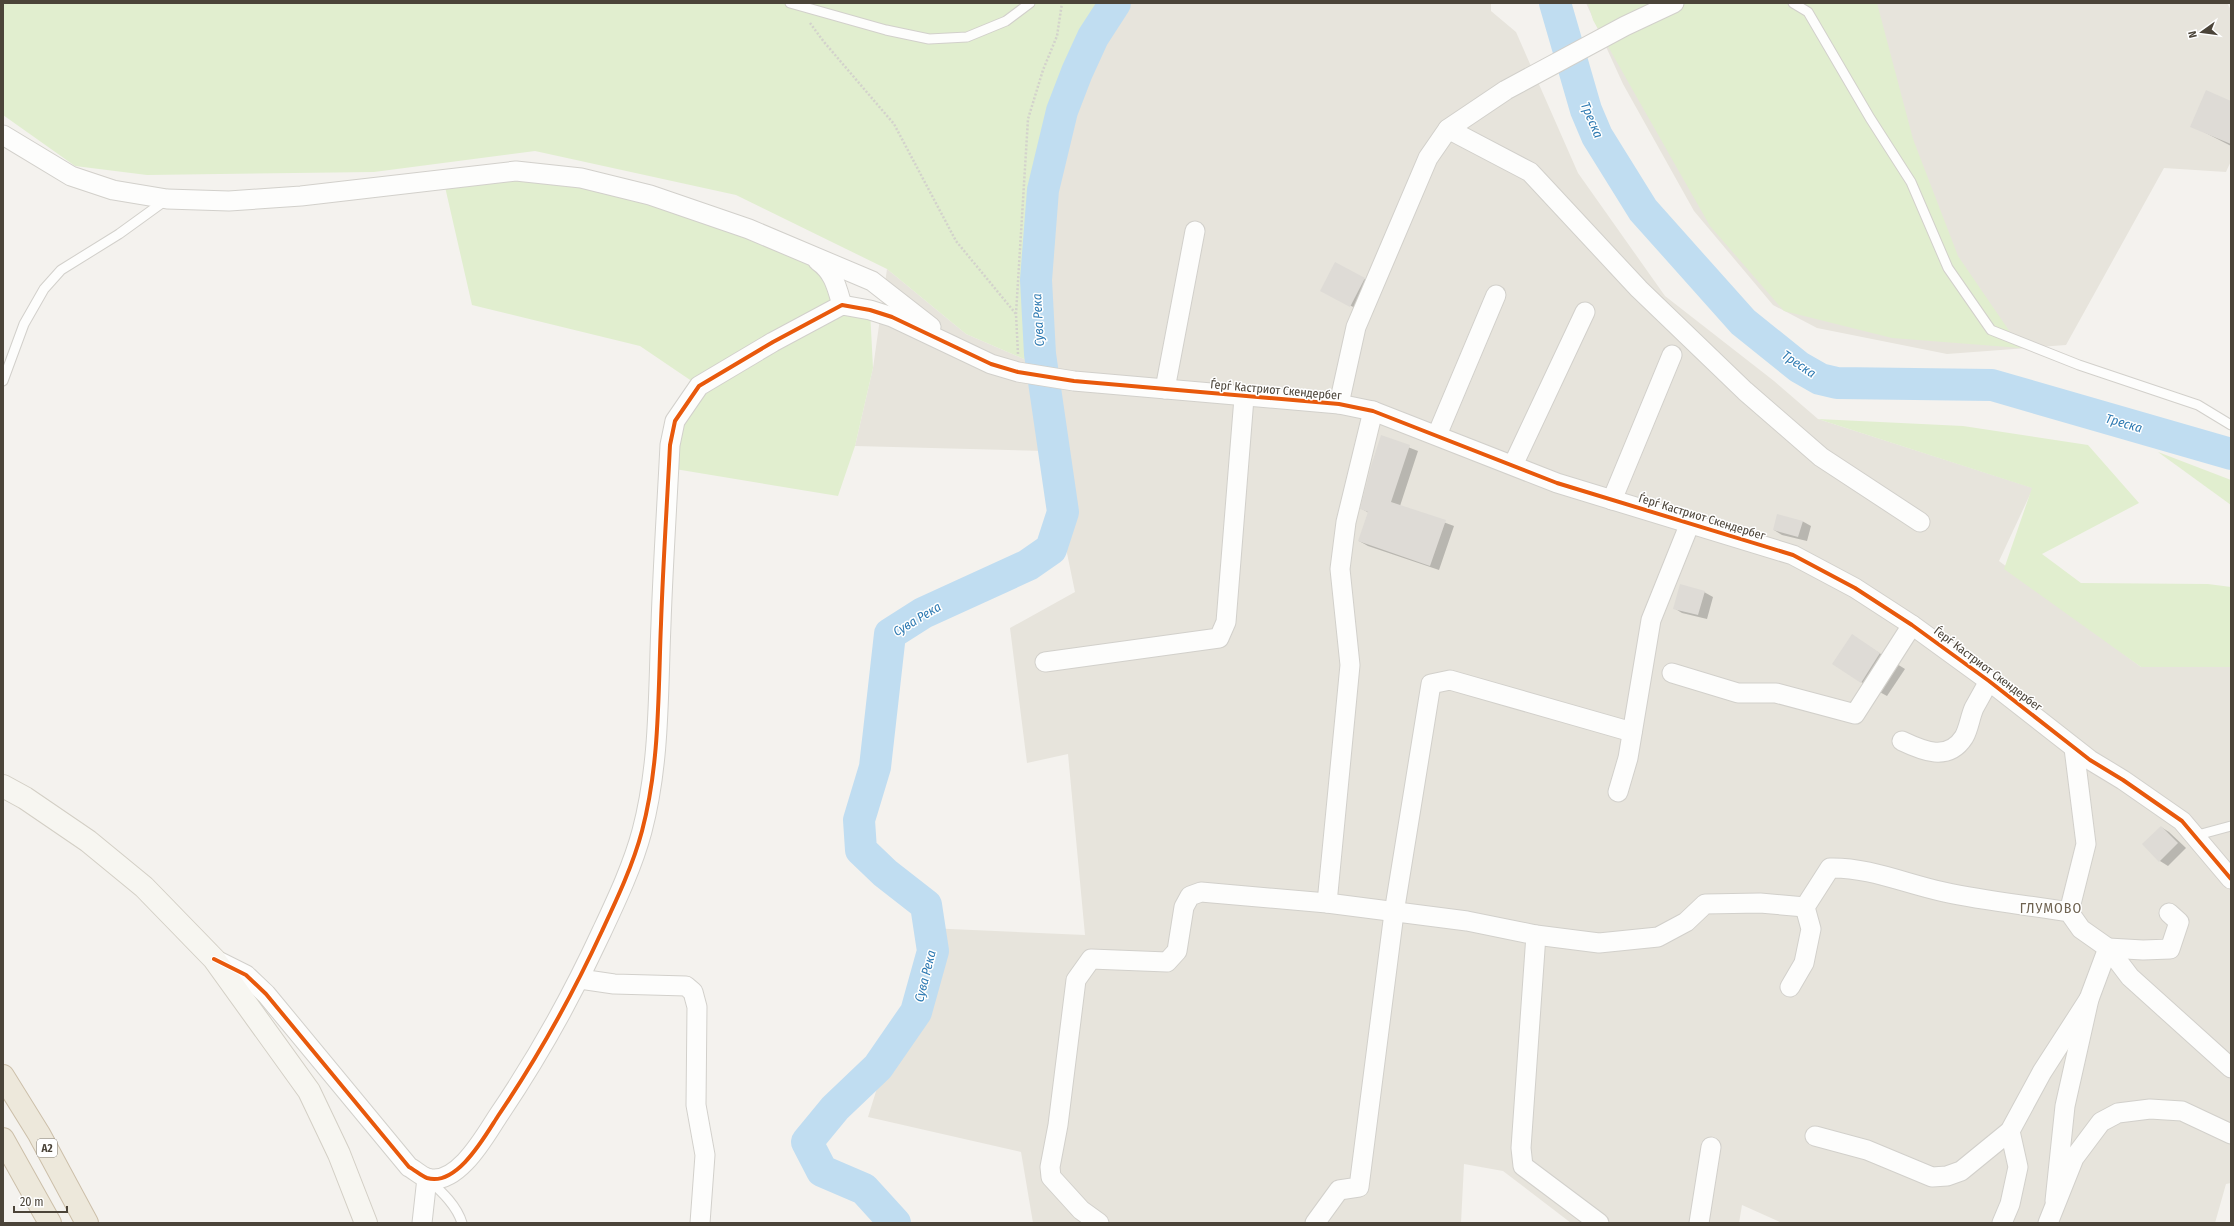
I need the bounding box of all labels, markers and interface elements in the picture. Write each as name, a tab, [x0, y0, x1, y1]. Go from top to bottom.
north arrow	[2182, 12, 2222, 52]
text: N	[2186, 30, 2200, 39]
water label: Треска	[1578, 100, 1606, 140]
water label: Сува Река	[1029, 293, 1047, 347]
water label: Треска	[1779, 347, 1819, 381]
street label: Ѓерѓ Кастриот Скендербег	[1210, 376, 1343, 403]
water label: Треска	[2104, 411, 2144, 435]
street label: Ѓерѓ Кастриот Скендербег	[1637, 490, 1768, 543]
water label: Сува Река	[890, 599, 944, 639]
street label: Ѓерѓ Кастриот Скендербег	[1931, 623, 2046, 714]
district label: ГЛУМОВО	[2020, 900, 2082, 917]
water label: Сува Река	[911, 948, 939, 1004]
road number: A2	[37, 1139, 57, 1157]
scale bar	[14, 1188, 67, 1214]
text: 20 m	[20, 1195, 44, 1209]

